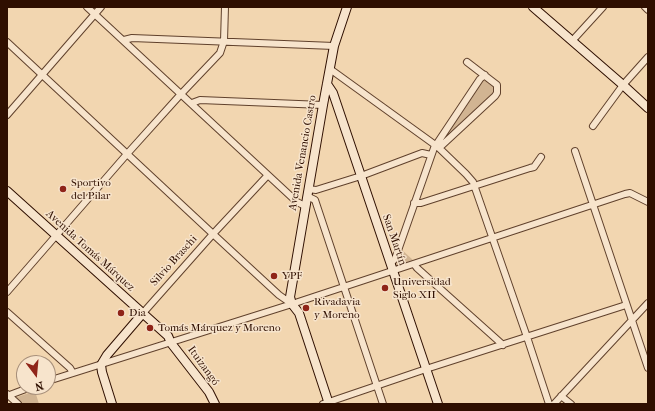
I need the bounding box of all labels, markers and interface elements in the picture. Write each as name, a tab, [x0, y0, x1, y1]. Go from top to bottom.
street label: Avenida Venancio Castro	[286, 94, 320, 212]
place label: Sportivo del Pilar	[71, 176, 111, 202]
marker: Sportivo del Pilar	[58, 184, 68, 194]
street label: Avenida Tomás Márquez	[43, 208, 137, 294]
street label: San Martín	[379, 213, 409, 267]
street label: Silvio Braschi	[148, 233, 200, 289]
place label: YPF	[282, 269, 302, 283]
marker: YPF	[269, 271, 279, 281]
place label: Universidad Siglo XII	[393, 275, 451, 301]
marker: Universidad Siglo XII	[380, 283, 390, 293]
place label: Rivadavia y Moreno	[314, 295, 360, 321]
marker: Rivadavia y Moreno	[301, 303, 311, 313]
place label: Dia	[129, 306, 146, 320]
marker: Dia	[116, 308, 126, 318]
place label: Tomás Márquez y Moreno	[158, 321, 281, 335]
marker: Tomás Márquez y Moreno	[145, 323, 155, 333]
street label: Ituizangó	[184, 344, 222, 388]
north arrow	[16, 355, 56, 395]
text: N	[33, 379, 45, 393]

